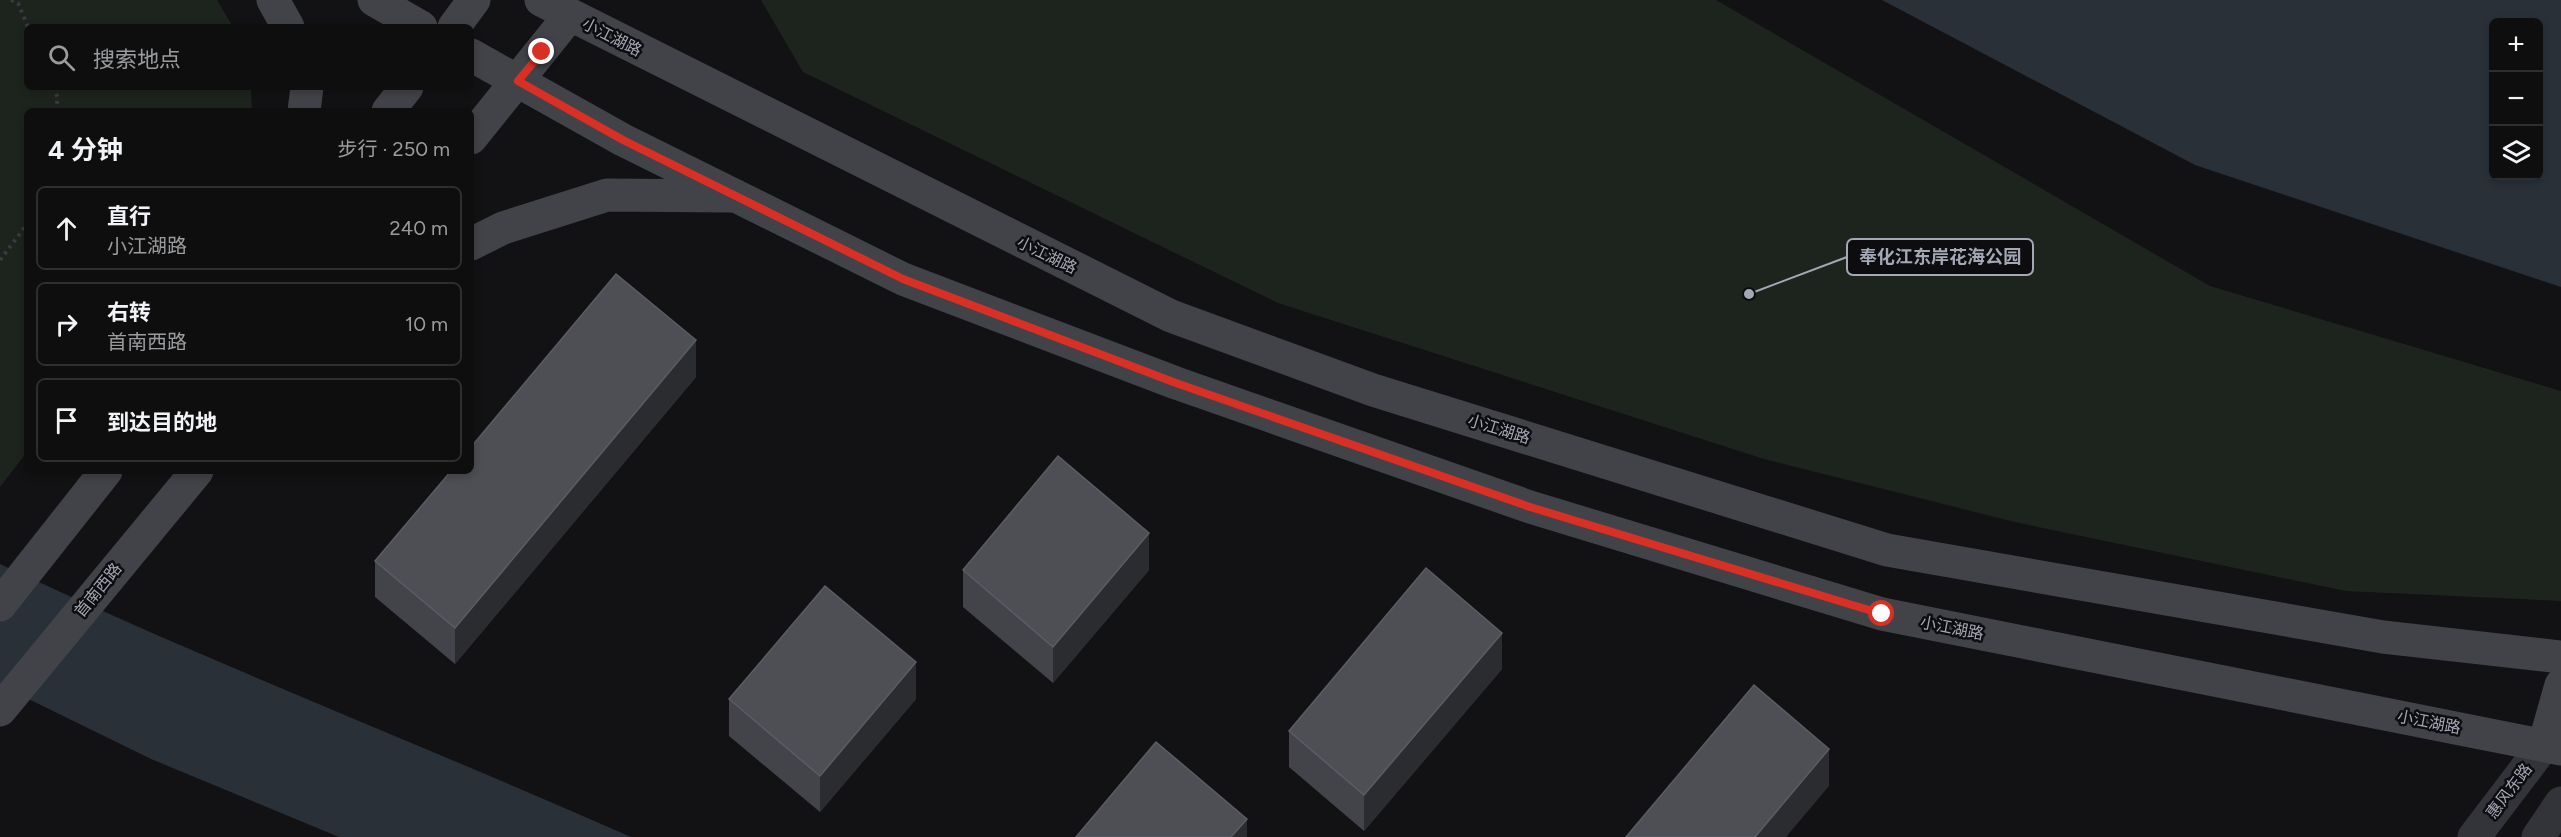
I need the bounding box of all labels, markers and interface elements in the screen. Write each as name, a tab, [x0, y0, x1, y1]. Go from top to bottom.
street label: 小江湖路	[579, 14, 645, 60]
map controls	[2489, 18, 2543, 180]
button: +	[2489, 18, 2543, 72]
search box	[24, 24, 474, 90]
route end	[528, 38, 554, 64]
icon: search	[45, 41, 78, 74]
text: 搜索地点	[93, 46, 181, 73]
button: −	[2489, 72, 2543, 126]
button: layers	[2489, 126, 2543, 180]
text: 4 分钟	[48, 134, 123, 166]
text: 步行 · 250 m	[338, 137, 450, 161]
text: 直行	[107, 203, 151, 230]
icon: ahead	[50, 212, 83, 245]
text: 240 m	[390, 216, 448, 240]
street label: 小江湖路	[1014, 232, 1080, 278]
text: 小江湖路	[107, 234, 187, 258]
callout: 奉化江东岸花海公园	[1847, 239, 2033, 275]
text: 奉化江东岸花海公园	[1859, 246, 2021, 268]
text: 右转	[107, 299, 151, 326]
icon: right	[50, 308, 83, 341]
text: 10 m	[405, 312, 448, 336]
text: 首南西路	[107, 330, 187, 354]
icon: arrive	[50, 404, 83, 437]
text: 到达目的地	[107, 409, 217, 436]
street label: 小江湖路	[1466, 411, 1532, 447]
street label: 首南西路	[70, 559, 126, 621]
route start	[1868, 600, 1894, 626]
street label: 小江湖路	[1919, 613, 1985, 643]
street label: 小江湖路	[2396, 707, 2462, 737]
street label: 惠风东路	[2482, 760, 2536, 822]

